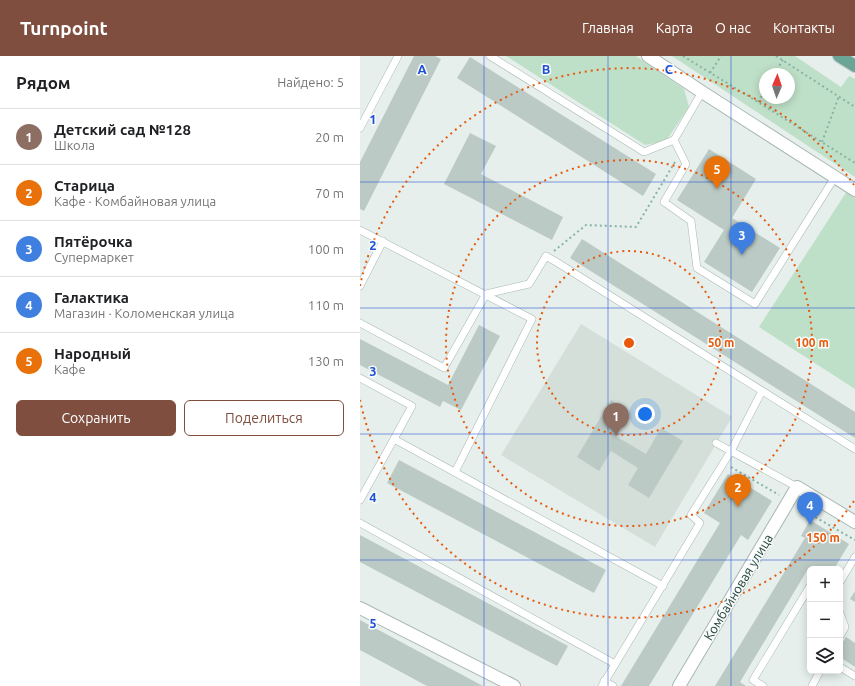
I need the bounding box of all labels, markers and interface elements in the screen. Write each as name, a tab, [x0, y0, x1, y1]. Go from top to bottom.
text: Turnpoint	[20, 17, 108, 39]
text: Главная	[582, 20, 634, 36]
text: Карта	[656, 20, 693, 36]
text: О нас	[715, 20, 751, 36]
text: Контакты	[773, 20, 835, 36]
text: A	[417, 62, 427, 76]
text: B	[542, 62, 551, 76]
text: C	[665, 62, 674, 76]
north arrow	[759, 68, 795, 104]
text: Рядом	[16, 73, 71, 92]
text: Найдено: 5	[277, 75, 344, 89]
text: 1	[369, 112, 377, 126]
text: Детский сад №128	[54, 121, 191, 138]
text: 1	[25, 130, 33, 144]
text: 20 m	[315, 130, 344, 144]
text: Школа	[54, 138, 95, 152]
pin: 5	[704, 156, 730, 189]
text: Старица	[54, 177, 115, 194]
text: 2	[25, 186, 33, 200]
text: 70 m	[315, 186, 344, 200]
text: Кафе · Комбайновая улица	[54, 194, 216, 208]
pin: 3	[729, 222, 755, 255]
text: Пятёрочка	[54, 233, 133, 250]
text: 2	[369, 238, 377, 252]
text: 3	[25, 242, 33, 256]
text: 100 m	[308, 242, 344, 256]
text: Супермаркет	[54, 250, 134, 264]
text: Галактика	[54, 289, 129, 306]
text: 4	[25, 298, 33, 312]
text: 110 m	[308, 298, 344, 312]
text: Магазин · Коломенская улица	[54, 306, 234, 320]
centre of rings	[622, 336, 636, 350]
text: 50 m	[708, 336, 734, 349]
text: 100 m	[795, 336, 829, 349]
text: Народный	[54, 345, 131, 362]
text: 5	[25, 354, 33, 368]
text: 130 m	[308, 354, 344, 368]
text: Кафе	[54, 362, 86, 376]
text: 3	[369, 364, 377, 378]
button: Сохранить	[16, 400, 176, 436]
button: Поделиться	[184, 400, 344, 436]
pin: 1	[603, 403, 629, 436]
your location	[635, 404, 655, 424]
pin: 2	[725, 474, 751, 507]
text: 4	[369, 490, 377, 504]
pin: 4	[797, 492, 823, 525]
street label: Комбайновая улица	[701, 531, 775, 643]
text: 150 m	[806, 531, 840, 544]
map controls	[807, 566, 843, 674]
button: +	[807, 566, 843, 602]
button: −	[807, 602, 843, 638]
text: 5	[369, 616, 377, 630]
button: layers	[807, 638, 843, 674]

